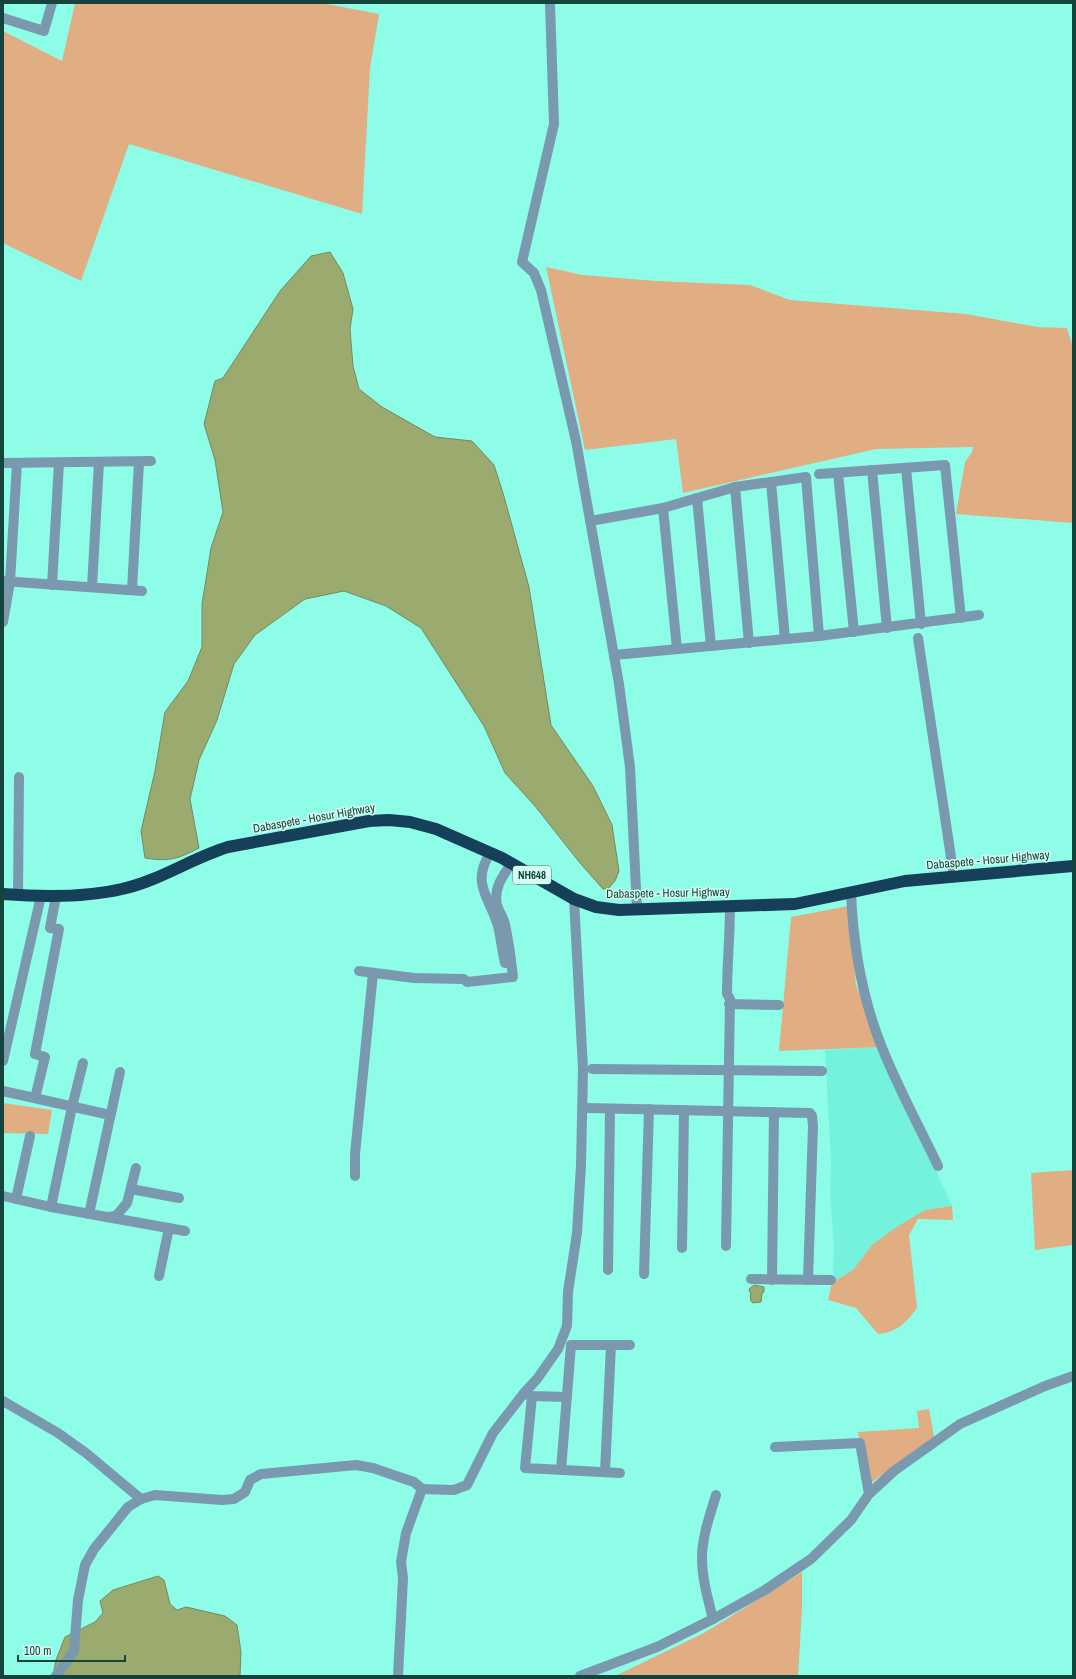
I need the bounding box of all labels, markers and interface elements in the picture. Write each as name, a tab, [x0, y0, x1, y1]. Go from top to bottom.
street label: Dabaspete - Hosur Highway	[252, 799, 376, 837]
street label: Dabaspete - Hosur Highway	[926, 847, 1050, 873]
road number: NH648	[513, 866, 551, 884]
street label: Dabaspete - Hosur Highway	[606, 884, 730, 902]
scale bar	[18, 1637, 125, 1663]
text: 100 m	[24, 1643, 51, 1659]

